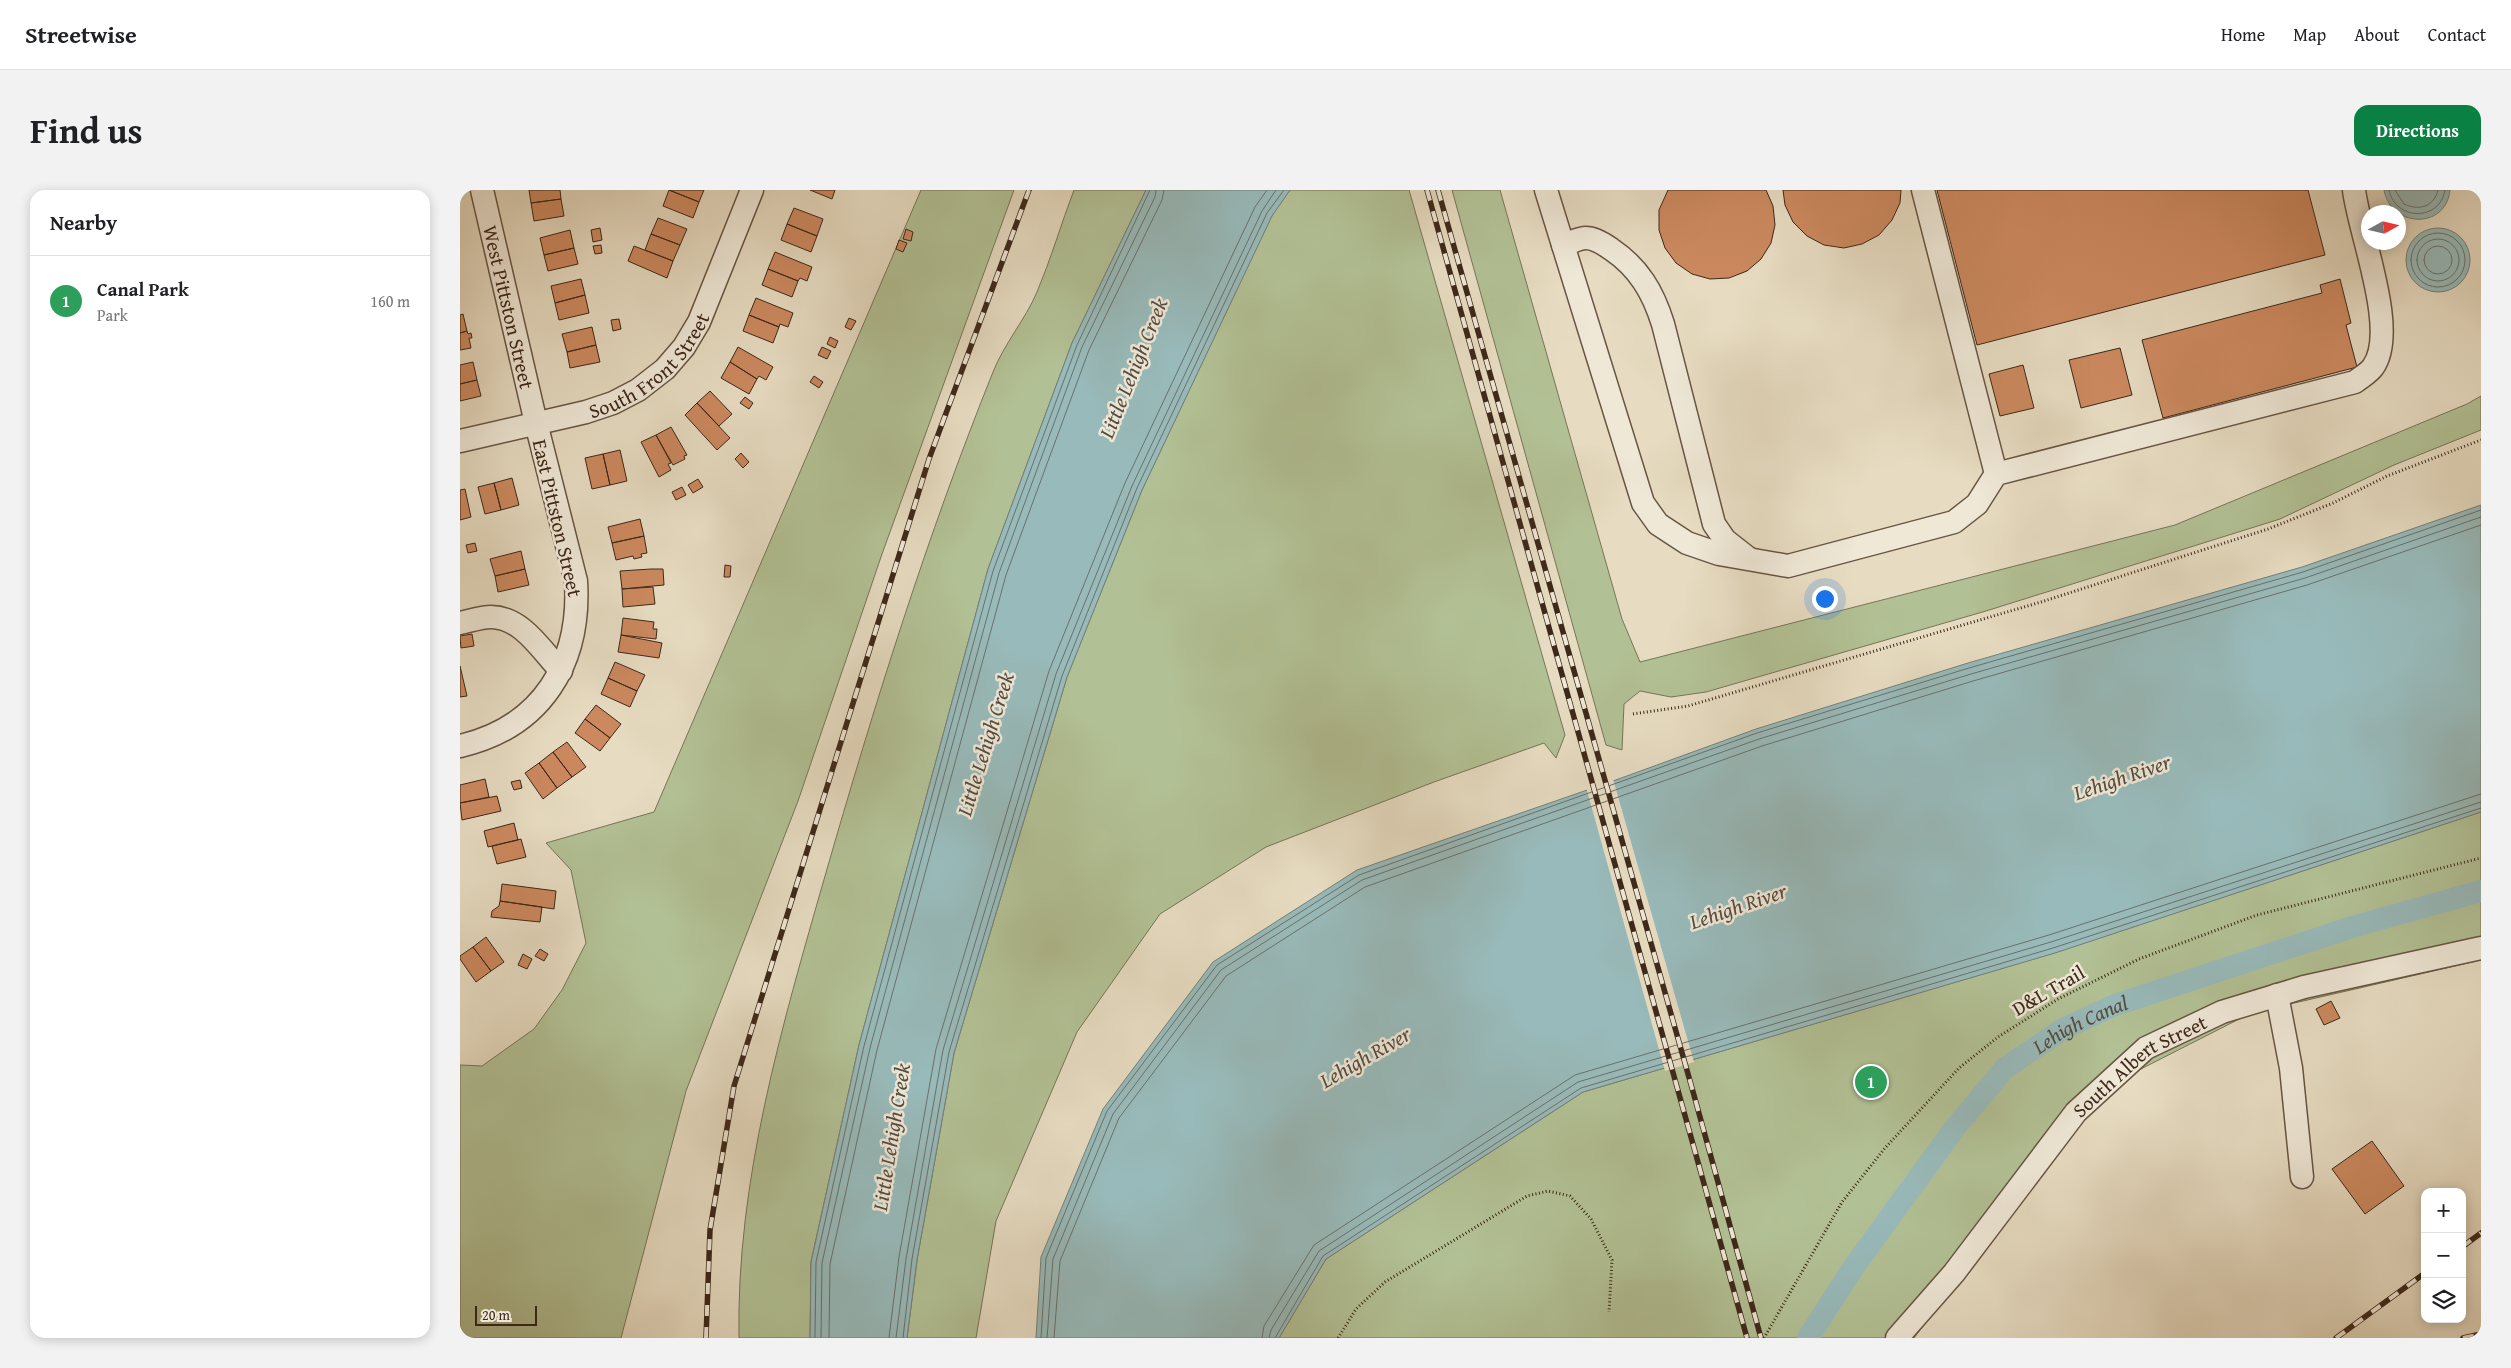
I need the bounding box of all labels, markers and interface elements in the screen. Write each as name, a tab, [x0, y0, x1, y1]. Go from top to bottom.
text: Streetwise	[25, 17, 137, 52]
text: Home	[2221, 21, 2265, 48]
text: Map	[2293, 21, 2326, 48]
text: About	[2354, 21, 2400, 48]
text: Contact	[2428, 21, 2486, 48]
text: Find us	[30, 105, 143, 156]
button: Directions	[2354, 105, 2481, 156]
north arrow	[2361, 205, 2406, 250]
text: Nearby	[50, 207, 117, 238]
street label: West Pittston Street	[476, 222, 542, 392]
text: Canal Park	[97, 275, 189, 303]
text: 1	[62, 289, 70, 313]
text: 160 m	[370, 289, 410, 313]
water label: Little Lehigh Creek	[1090, 293, 1175, 444]
text: Park	[97, 303, 128, 327]
street label: South Front Street	[585, 308, 716, 425]
street label: East Pittston Street	[526, 436, 590, 600]
your location	[1812, 586, 1838, 612]
water label: Little Lehigh Creek	[948, 668, 1022, 821]
water label: Lehigh River	[2068, 746, 2176, 808]
water label: Lehigh River	[1684, 875, 1792, 937]
street label: D&L Trail	[2006, 957, 2090, 1022]
water label: Lehigh Canal	[2025, 986, 2131, 1062]
street label: South Albert Street	[2065, 1007, 2211, 1123]
water label: Lehigh River	[1313, 1018, 1417, 1096]
water label: Little Lehigh Creek	[864, 1061, 918, 1214]
pin: 1	[1855, 1063, 1887, 1101]
map controls	[2421, 1188, 2466, 1323]
button: +	[2421, 1188, 2466, 1233]
button: −	[2421, 1233, 2466, 1278]
button: layers	[2421, 1278, 2466, 1323]
scale bar	[475, 1303, 538, 1326]
text: 20 m	[482, 1305, 510, 1325]

